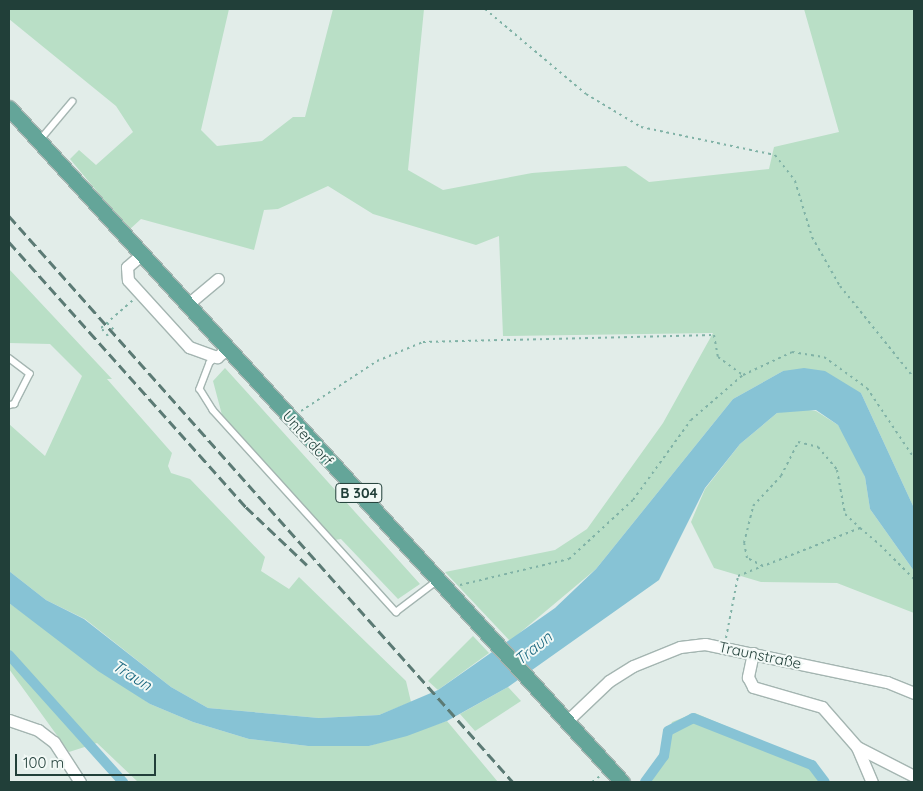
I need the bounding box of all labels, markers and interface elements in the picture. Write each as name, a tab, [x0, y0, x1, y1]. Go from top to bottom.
street label: Unterdorf	[279, 407, 337, 469]
road number: B 304	[335, 482, 383, 504]
water label: Traun	[510, 627, 556, 669]
street label: Traunstraße	[717, 637, 803, 673]
water label: Traun	[109, 656, 155, 694]
scale bar	[18, 744, 159, 776]
text: 100 m	[23, 753, 64, 772]

